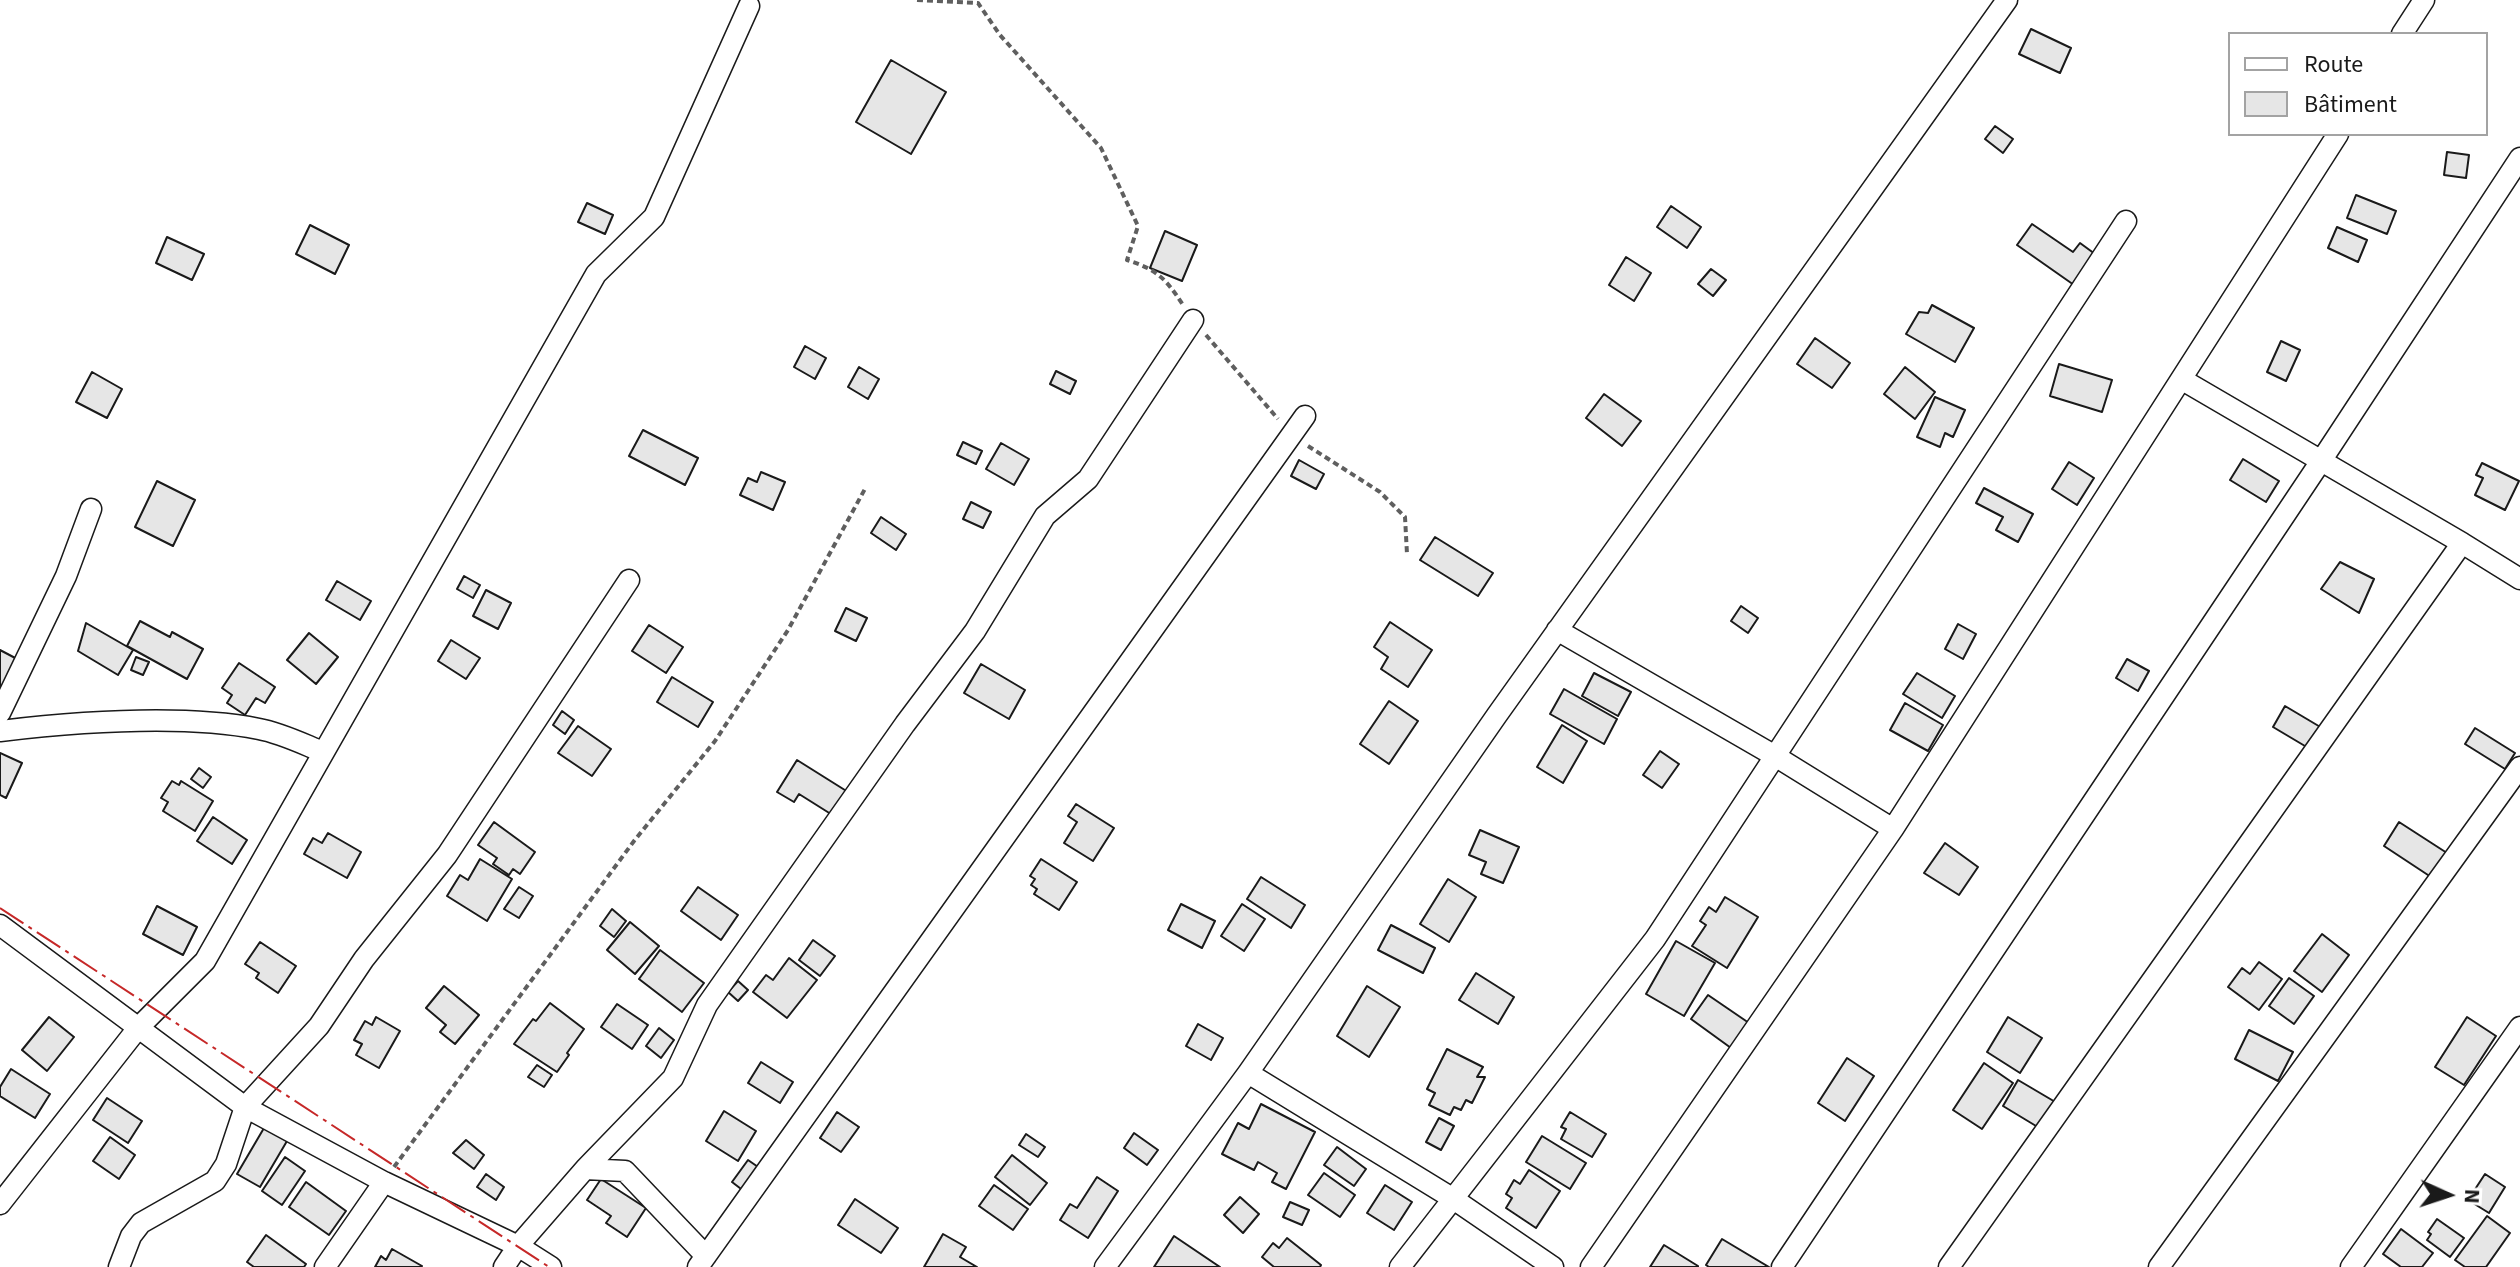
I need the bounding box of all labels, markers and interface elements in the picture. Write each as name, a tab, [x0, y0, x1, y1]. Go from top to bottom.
legend	[2228, 32, 2488, 136]
text: Route	[2304, 47, 2363, 82]
text: Bâtiment	[2304, 87, 2397, 122]
north arrow	[2408, 1155, 2488, 1235]
text: N	[2456, 1188, 2488, 1204]

